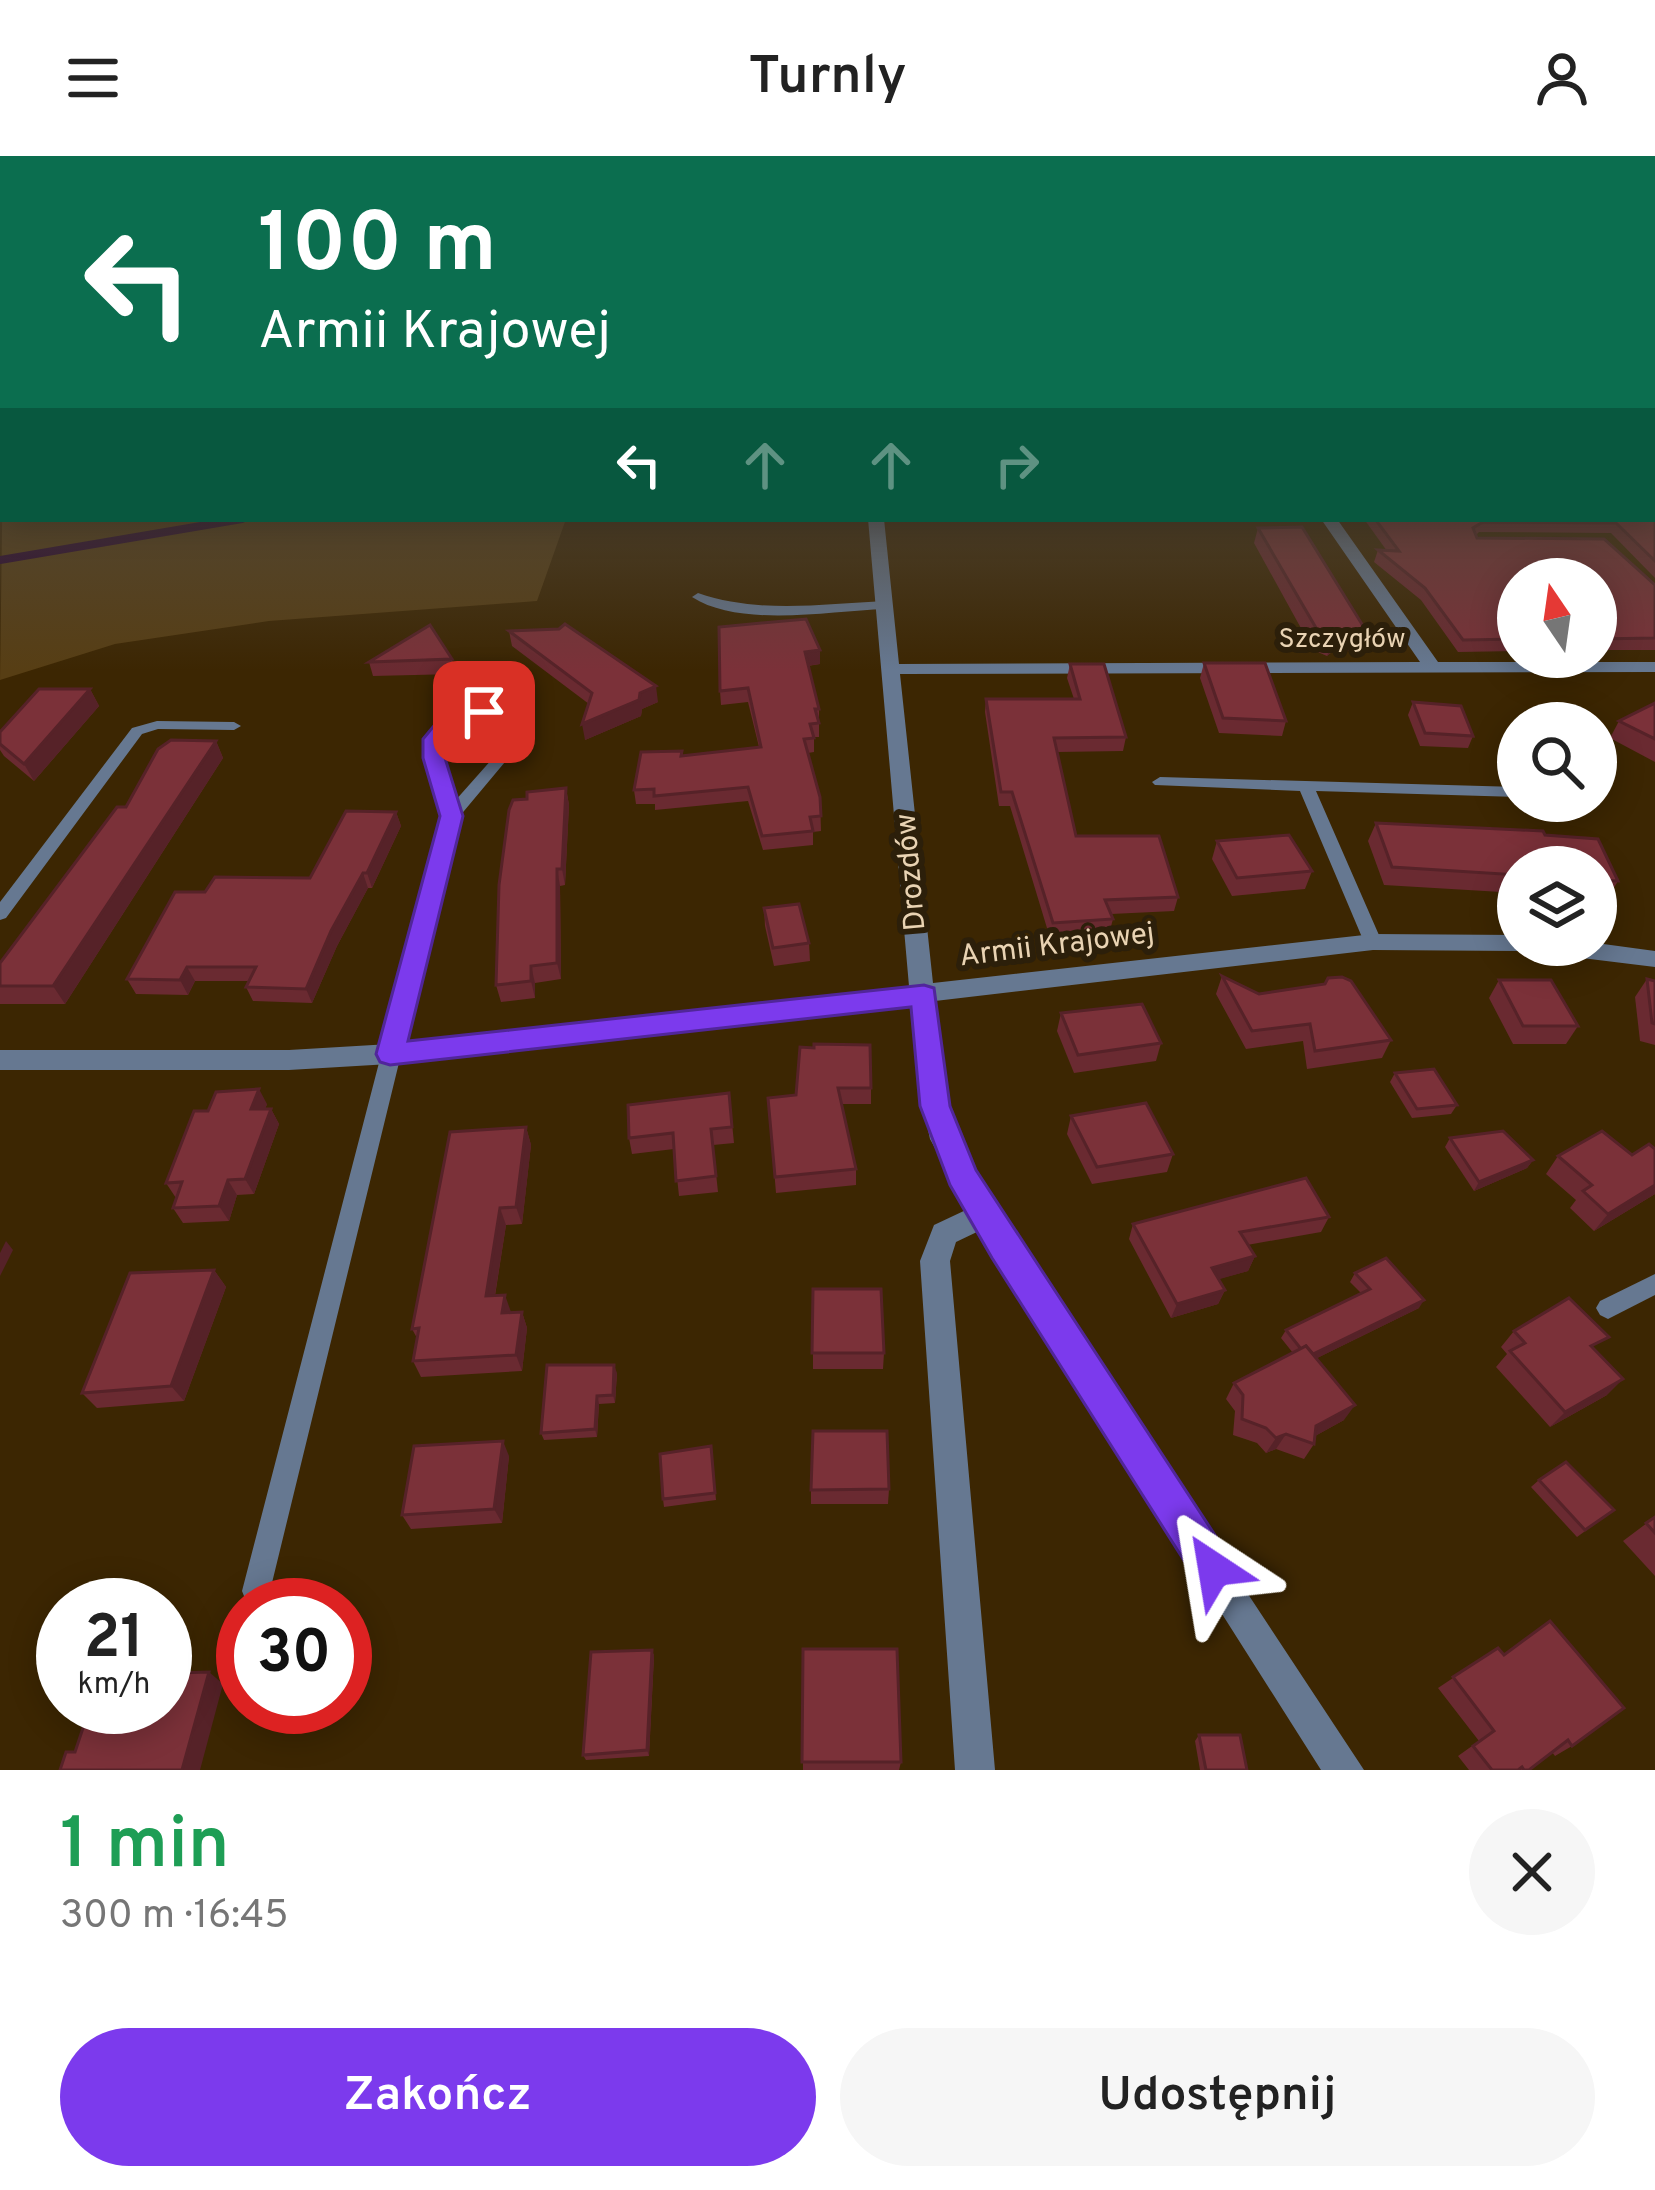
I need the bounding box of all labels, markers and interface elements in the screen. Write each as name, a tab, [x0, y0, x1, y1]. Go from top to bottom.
text: Turnly	[748, 44, 907, 113]
icon: menu	[60, 45, 126, 111]
icon: person	[1529, 45, 1595, 111]
text: 100 m	[258, 195, 497, 301]
icon: left	[60, 204, 216, 360]
text: Armii Krajowej	[258, 299, 611, 368]
icon: left	[606, 432, 672, 498]
icon: ahead	[732, 432, 798, 498]
icon: ahead	[858, 432, 924, 498]
icon: right	[984, 432, 1050, 498]
north arrow	[1497, 558, 1617, 678]
map controls	[1497, 558, 1617, 966]
street label: Szczygłów	[1279, 623, 1405, 657]
pin	[433, 661, 535, 763]
icon: arrive	[451, 679, 517, 745]
button: search	[1497, 702, 1617, 822]
street label: Drozdów	[888, 812, 936, 932]
button: layers	[1497, 846, 1617, 966]
street label: Armii Krajowej	[957, 916, 1157, 976]
position arrow	[1151, 1506, 1277, 1632]
speed limit sign: 30	[216, 1578, 372, 1734]
text: 21	[84, 1603, 144, 1679]
text: km/h	[78, 1667, 150, 1704]
text: 1 min	[60, 1802, 230, 1894]
button: close	[1469, 1809, 1595, 1935]
text: 300 m · 16:45	[60, 1893, 288, 1942]
button: Zakończ	[60, 2028, 816, 2166]
button: Udostępnij	[840, 2028, 1595, 2166]

